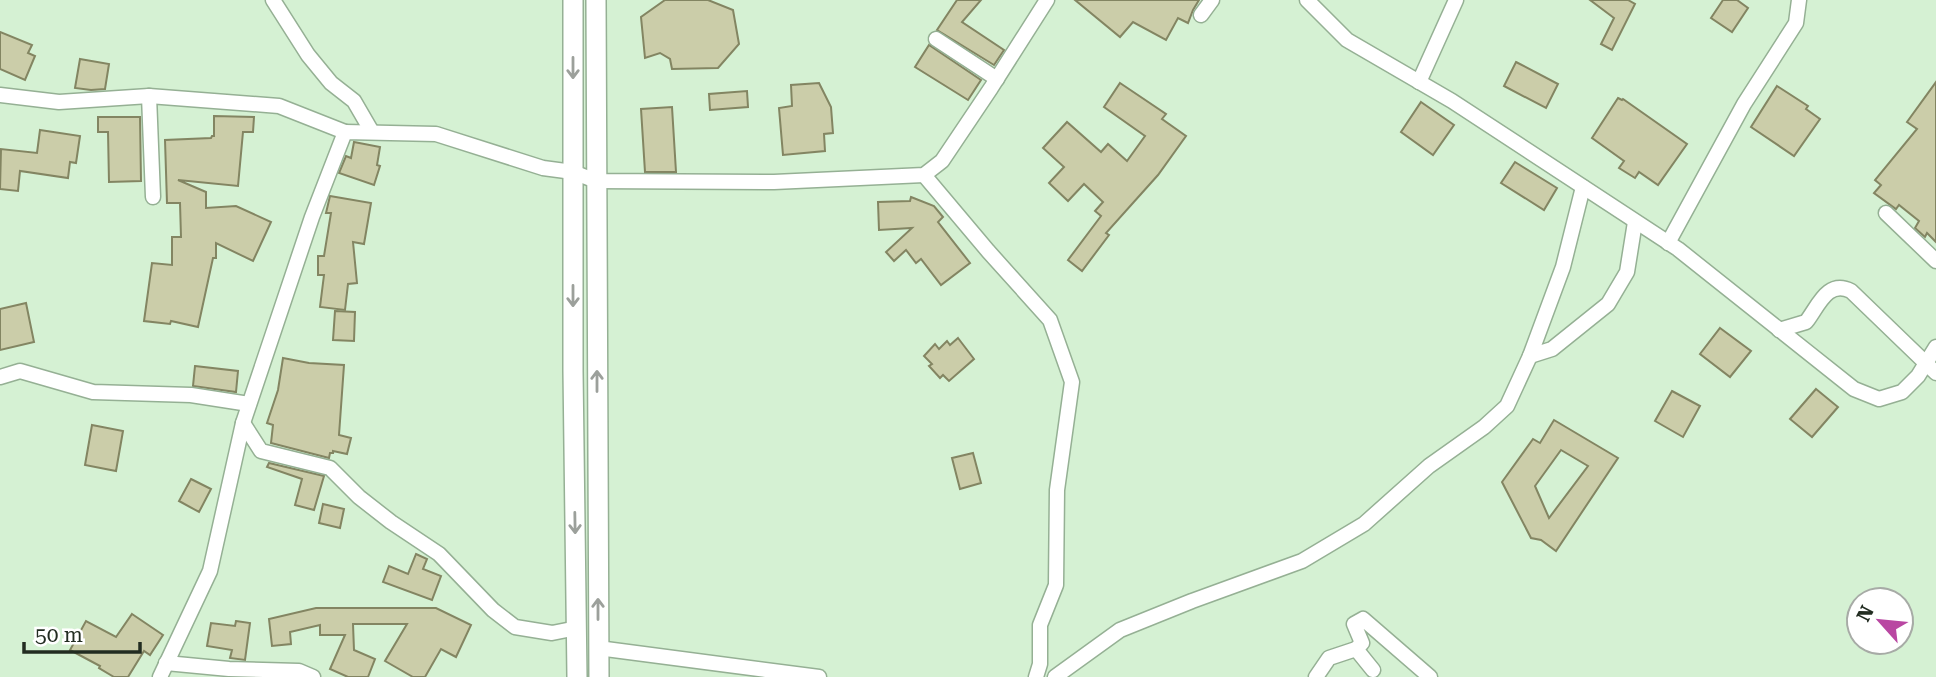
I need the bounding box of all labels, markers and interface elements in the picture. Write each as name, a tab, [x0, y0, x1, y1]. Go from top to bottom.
one-way arrow	[566, 56, 580, 79]
one-way arrow	[566, 284, 580, 307]
one-way arrow	[590, 370, 604, 393]
one-way arrow	[569, 511, 582, 534]
north arrow	[1845, 586, 1915, 656]
one-way arrow	[591, 598, 605, 621]
text: N	[1852, 601, 1879, 625]
scale bar	[24, 610, 140, 654]
text: 50 m	[35, 623, 83, 647]

